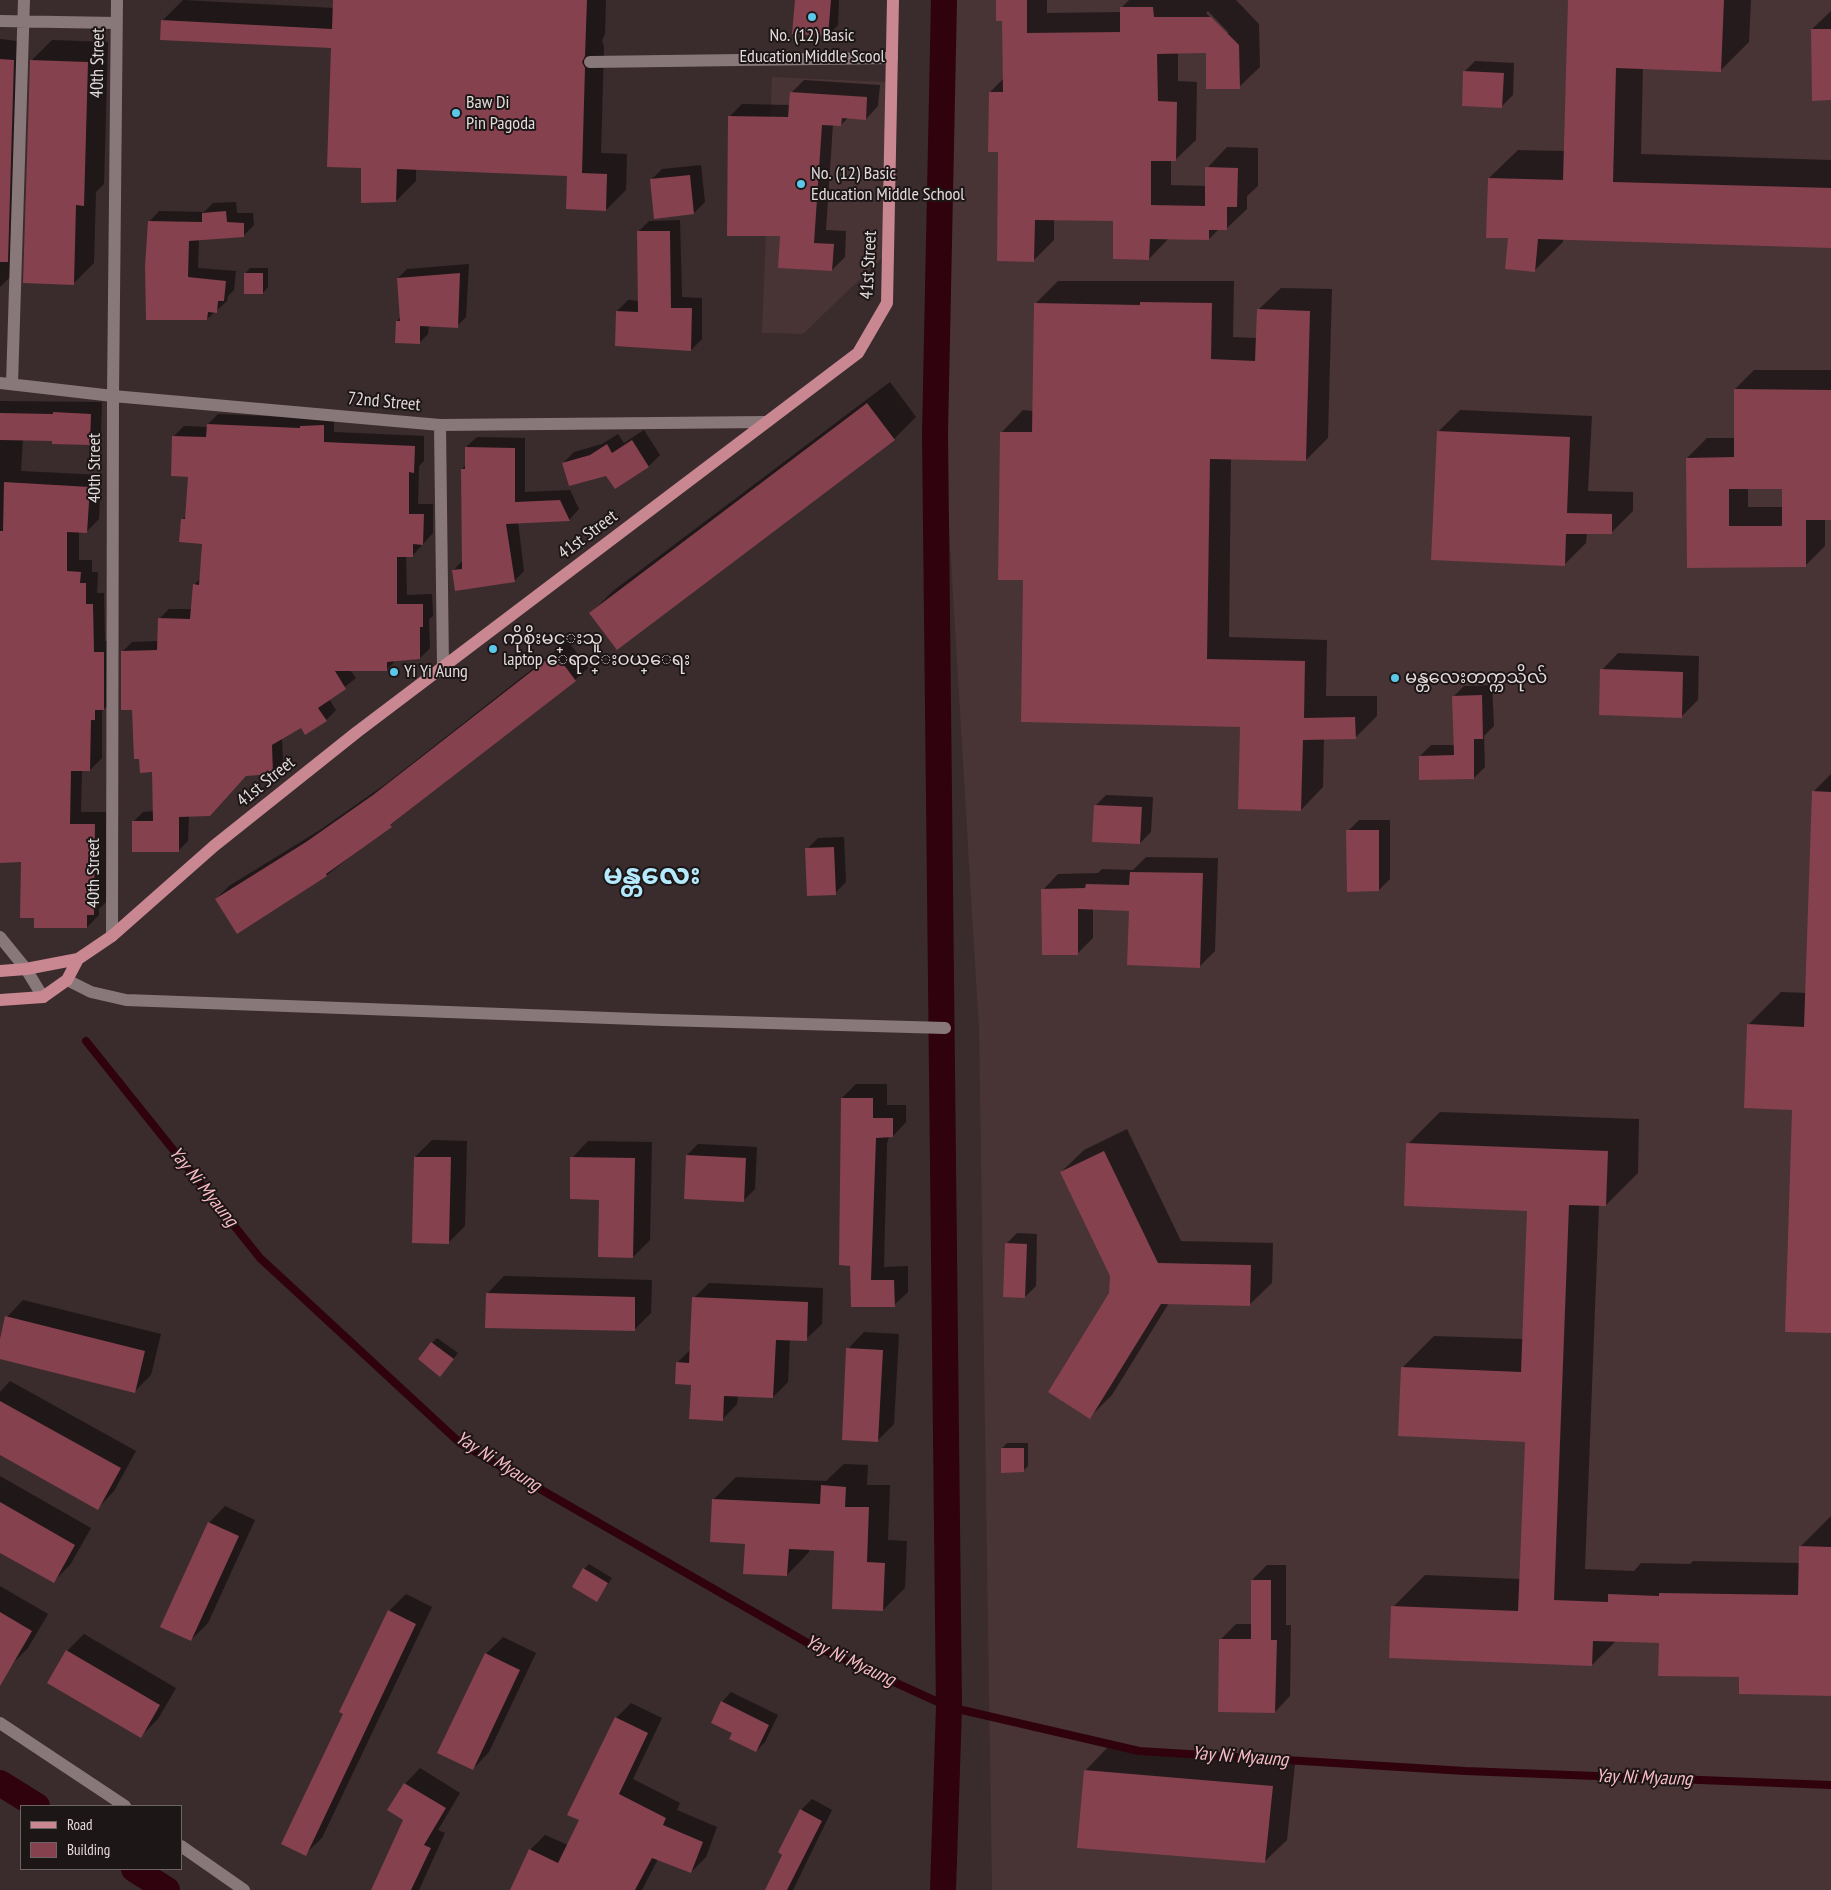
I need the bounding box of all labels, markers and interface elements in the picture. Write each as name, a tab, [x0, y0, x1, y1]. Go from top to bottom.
marker: No. (12) Basic Education Middle Scool	[806, 11, 818, 23]
place label: No. (12) Basic Education Middle Scool	[739, 25, 885, 68]
street label: 40th Street	[87, 28, 109, 98]
place label: Baw Di Pin Pagoda	[466, 92, 535, 134]
marker: Baw Di Pin Pagoda	[450, 107, 462, 119]
place label: No. (12) Basic Education Middle School	[811, 163, 964, 205]
marker: No. (12) Basic Education Middle School	[795, 178, 807, 190]
street label: 41st Street	[856, 230, 882, 300]
street label: 72nd Street	[347, 388, 421, 416]
street label: 40th Street	[84, 433, 106, 503]
street label: 41st Street	[554, 506, 622, 564]
place label: ကိုစိုးမင္းသူ laptop ေရာင္းဝယ္ေရး	[503, 628, 690, 670]
marker: ကိုစိုးမင္းသူ laptop ေရာင္းဝယ္ေရး	[487, 643, 499, 655]
place label: Yi Yi Aung	[404, 661, 468, 683]
marker: Yi Yi Aung	[388, 666, 400, 678]
place label: မန္တလေးတက္ကသိုလ်	[1405, 667, 1547, 689]
marker: မန္တလေးတက္ကသိုလ်	[1389, 672, 1401, 684]
street label: 41st Street	[233, 752, 299, 812]
street label: 40th Street	[83, 838, 105, 908]
district label: မန္တလေး	[603, 859, 701, 893]
water label: Yay Ni Myaung	[164, 1142, 242, 1232]
water label: Yay Ni Myaung	[451, 1427, 545, 1497]
water label: Yay Ni Myaung	[802, 1630, 898, 1692]
water label: Yay Ni Myaung	[1191, 1742, 1289, 1772]
water label: Yay Ni Myaung	[1595, 1765, 1693, 1791]
legend	[20, 1805, 182, 1870]
text: Road	[67, 1815, 93, 1834]
text: Building	[67, 1840, 110, 1859]

